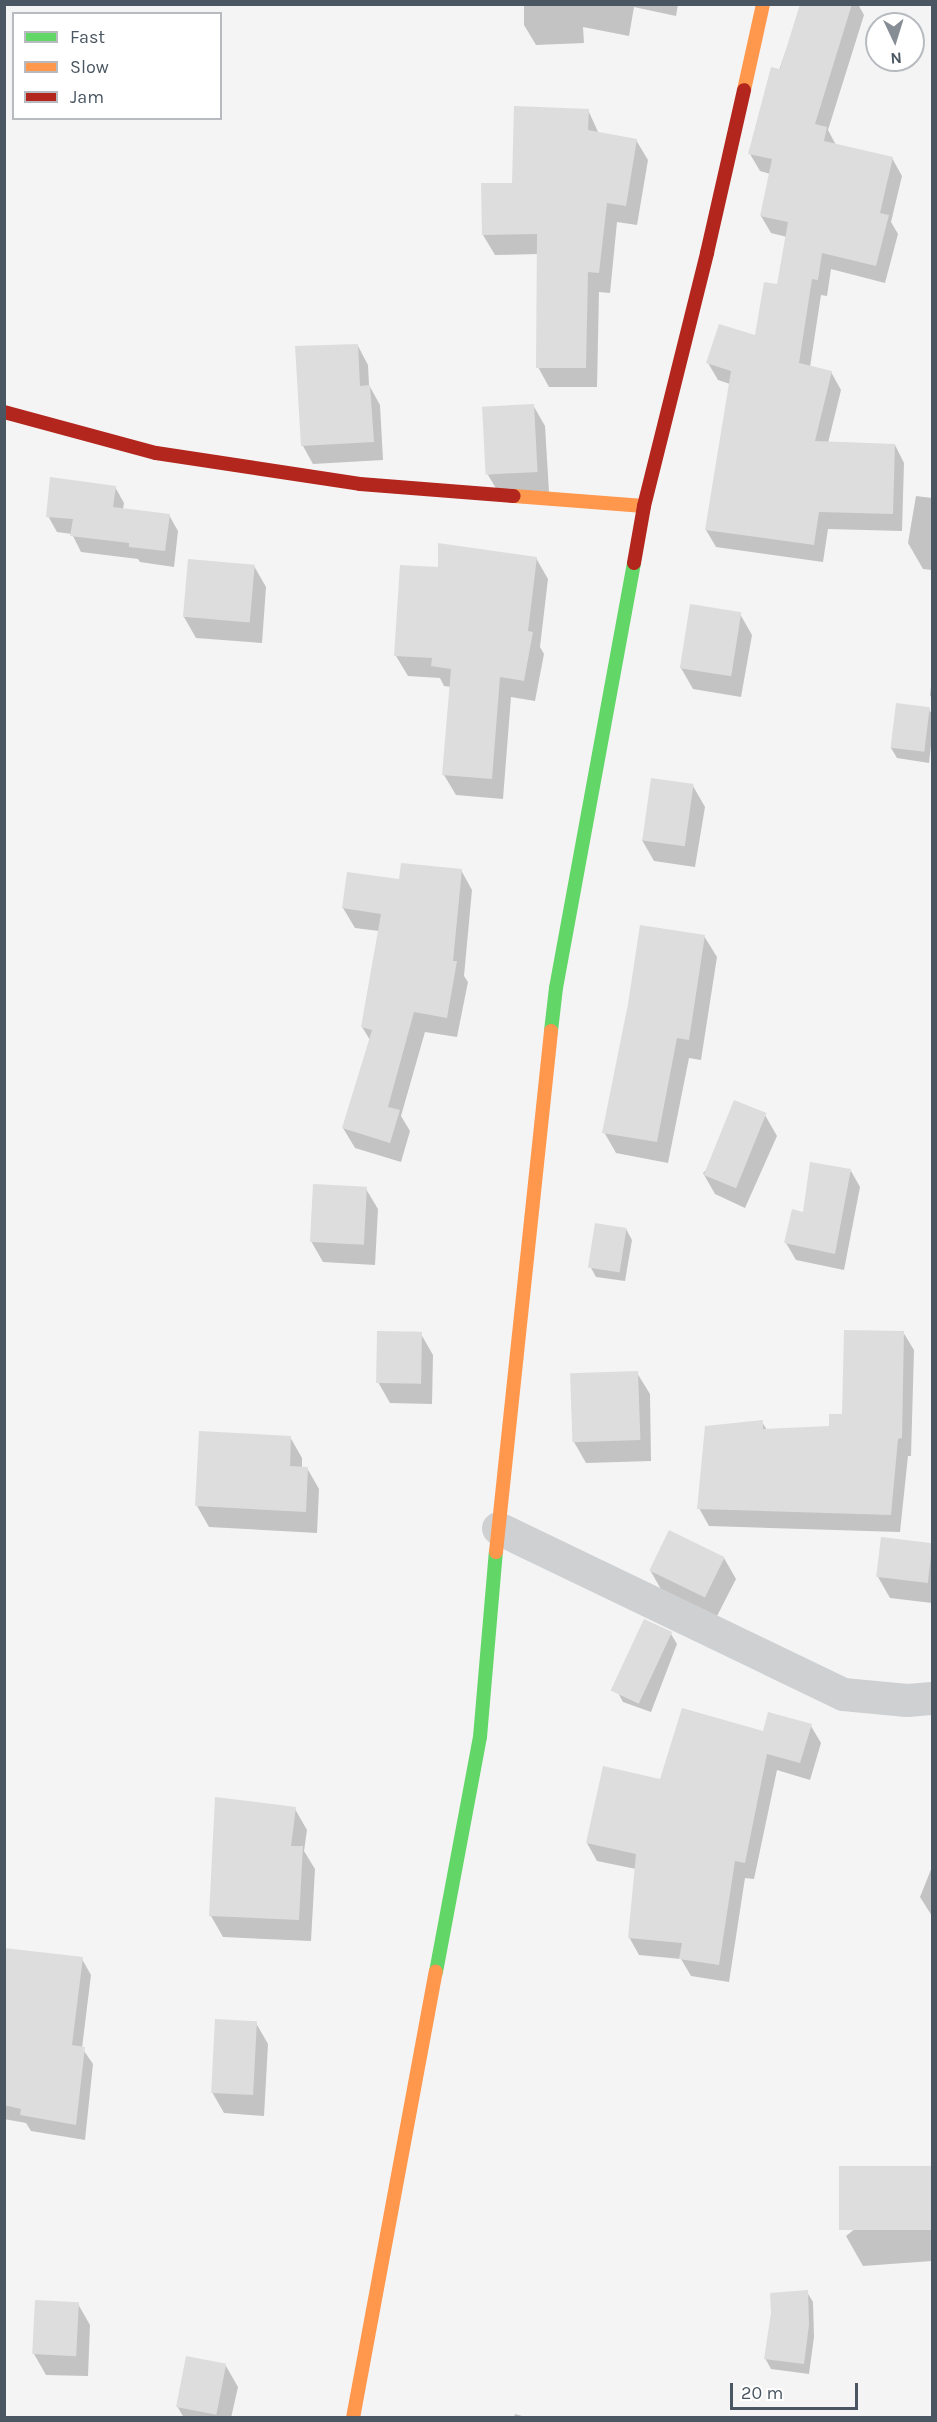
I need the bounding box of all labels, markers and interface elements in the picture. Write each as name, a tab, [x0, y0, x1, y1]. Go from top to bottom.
legend	[12, 12, 222, 120]
north arrow	[865, 12, 925, 72]
text: Fast	[70, 26, 105, 48]
text: N	[890, 49, 903, 68]
text: Slow	[70, 56, 109, 78]
text: Jam	[70, 86, 104, 108]
scale bar	[733, 2371, 860, 2409]
text: 20 m	[741, 2382, 783, 2404]

